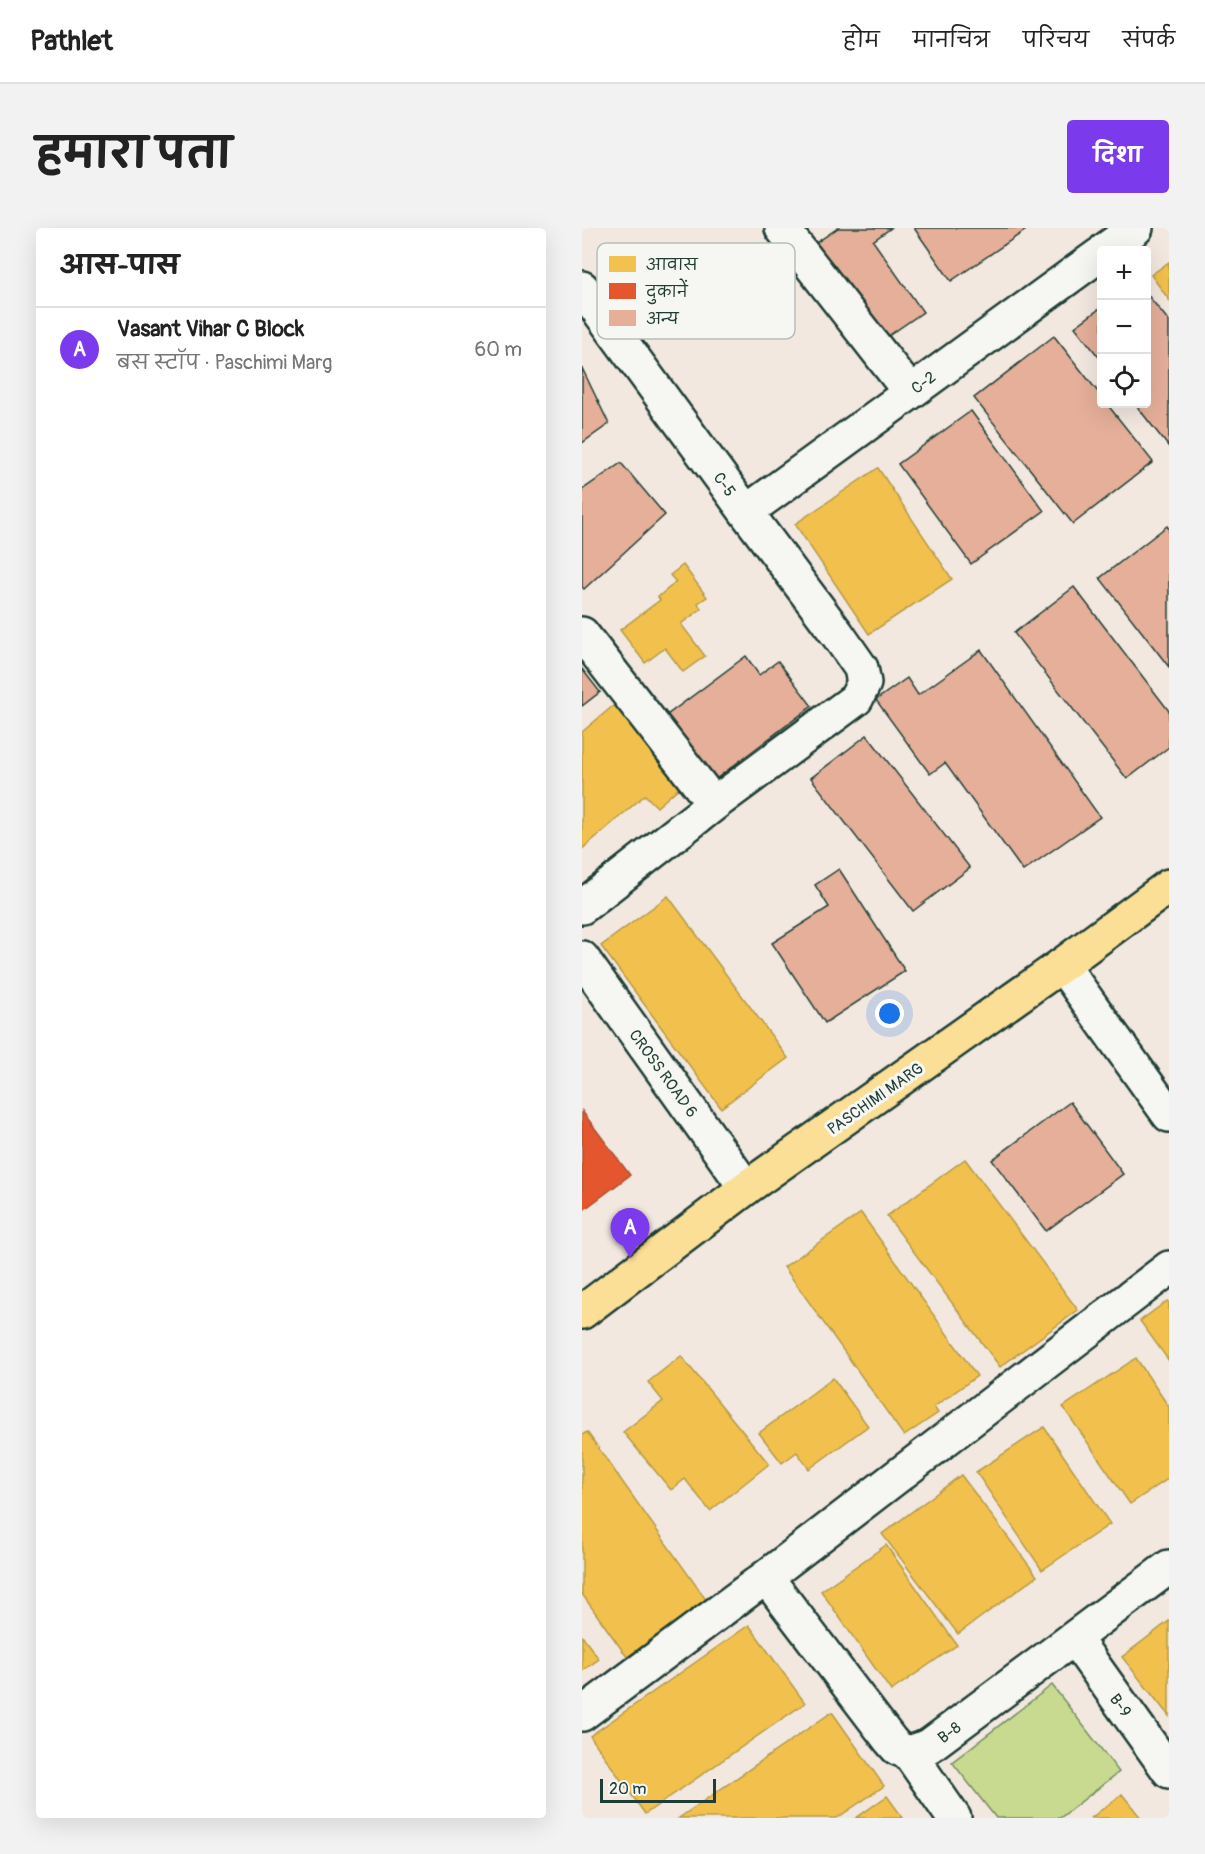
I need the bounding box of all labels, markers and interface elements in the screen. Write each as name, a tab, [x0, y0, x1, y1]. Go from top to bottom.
text: Pathlet	[30, 24, 113, 59]
text: होम	[843, 27, 880, 54]
text: मानचित्र	[913, 27, 990, 54]
text: परिचय	[1023, 27, 1089, 54]
text: संपर्क	[1122, 27, 1175, 54]
button: दिशा	[1067, 120, 1169, 193]
text: हमारा पता	[36, 128, 232, 180]
legend	[597, 243, 795, 339]
map controls	[1097, 246, 1151, 408]
button: +	[1097, 246, 1151, 300]
text: आस-पास	[60, 250, 179, 282]
text: आवास	[646, 255, 699, 275]
text: दुकानें	[645, 278, 689, 305]
button: −	[1097, 300, 1151, 354]
text: अन्य	[646, 309, 680, 329]
text: Vasant Vihar C Block	[117, 315, 304, 343]
text: A	[73, 337, 86, 362]
text: 60 m	[475, 337, 522, 362]
text: बस स्टॉप · Paschimi Marg	[117, 350, 332, 375]
button: locate	[1097, 354, 1151, 408]
street label: C-2	[907, 367, 940, 398]
street label: C-5	[709, 468, 740, 501]
your location	[875, 999, 904, 1028]
street label: CROSS ROAD 6	[625, 1026, 702, 1122]
street label: PASCHIMI MARG	[824, 1058, 927, 1139]
pin: A	[610, 1208, 650, 1258]
street label: B-9	[1105, 1690, 1135, 1721]
street label: B-8	[934, 1718, 965, 1748]
scale bar	[600, 1776, 716, 1804]
text: 20 m	[609, 1779, 647, 1799]

